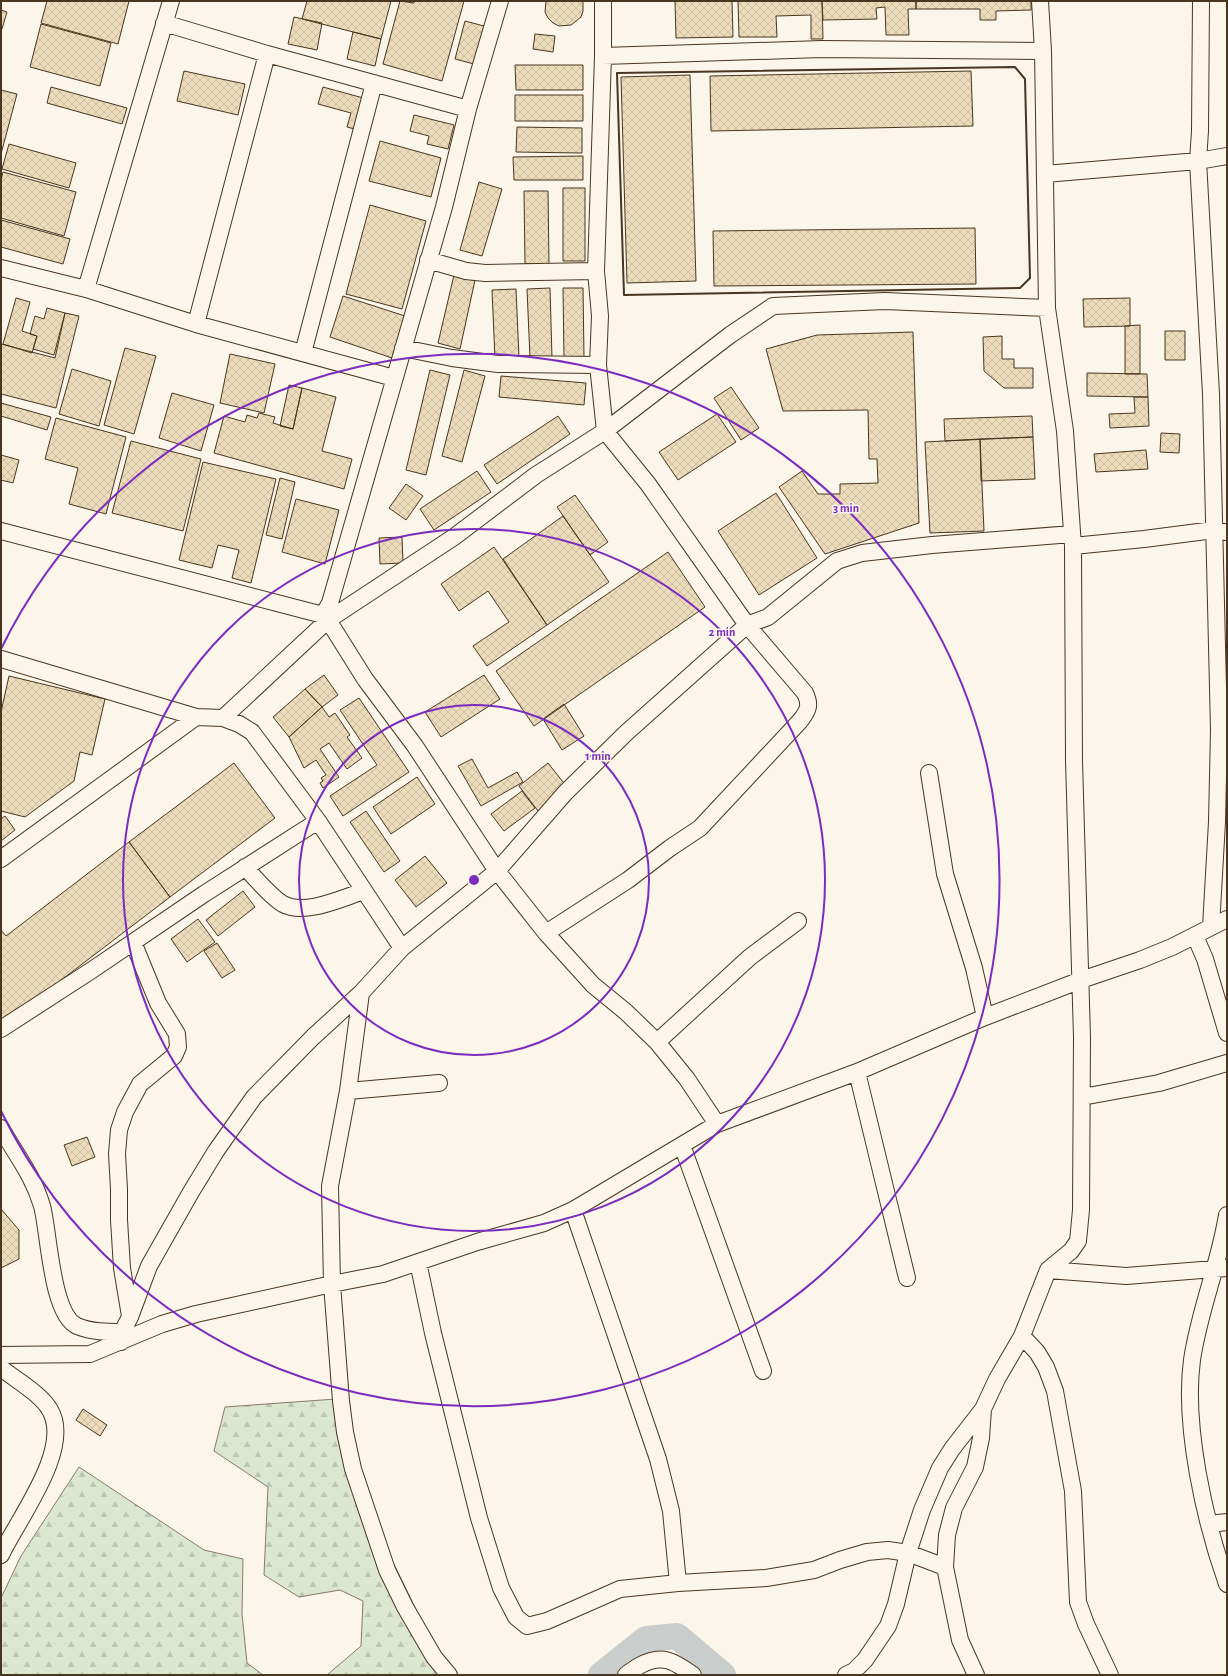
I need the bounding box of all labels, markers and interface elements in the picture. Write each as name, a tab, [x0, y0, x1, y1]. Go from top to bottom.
text: 3 min	[833, 502, 859, 514]
text: 2 min	[709, 626, 735, 638]
text: 1 min	[585, 750, 611, 762]
centre of rings	[467, 873, 481, 887]

